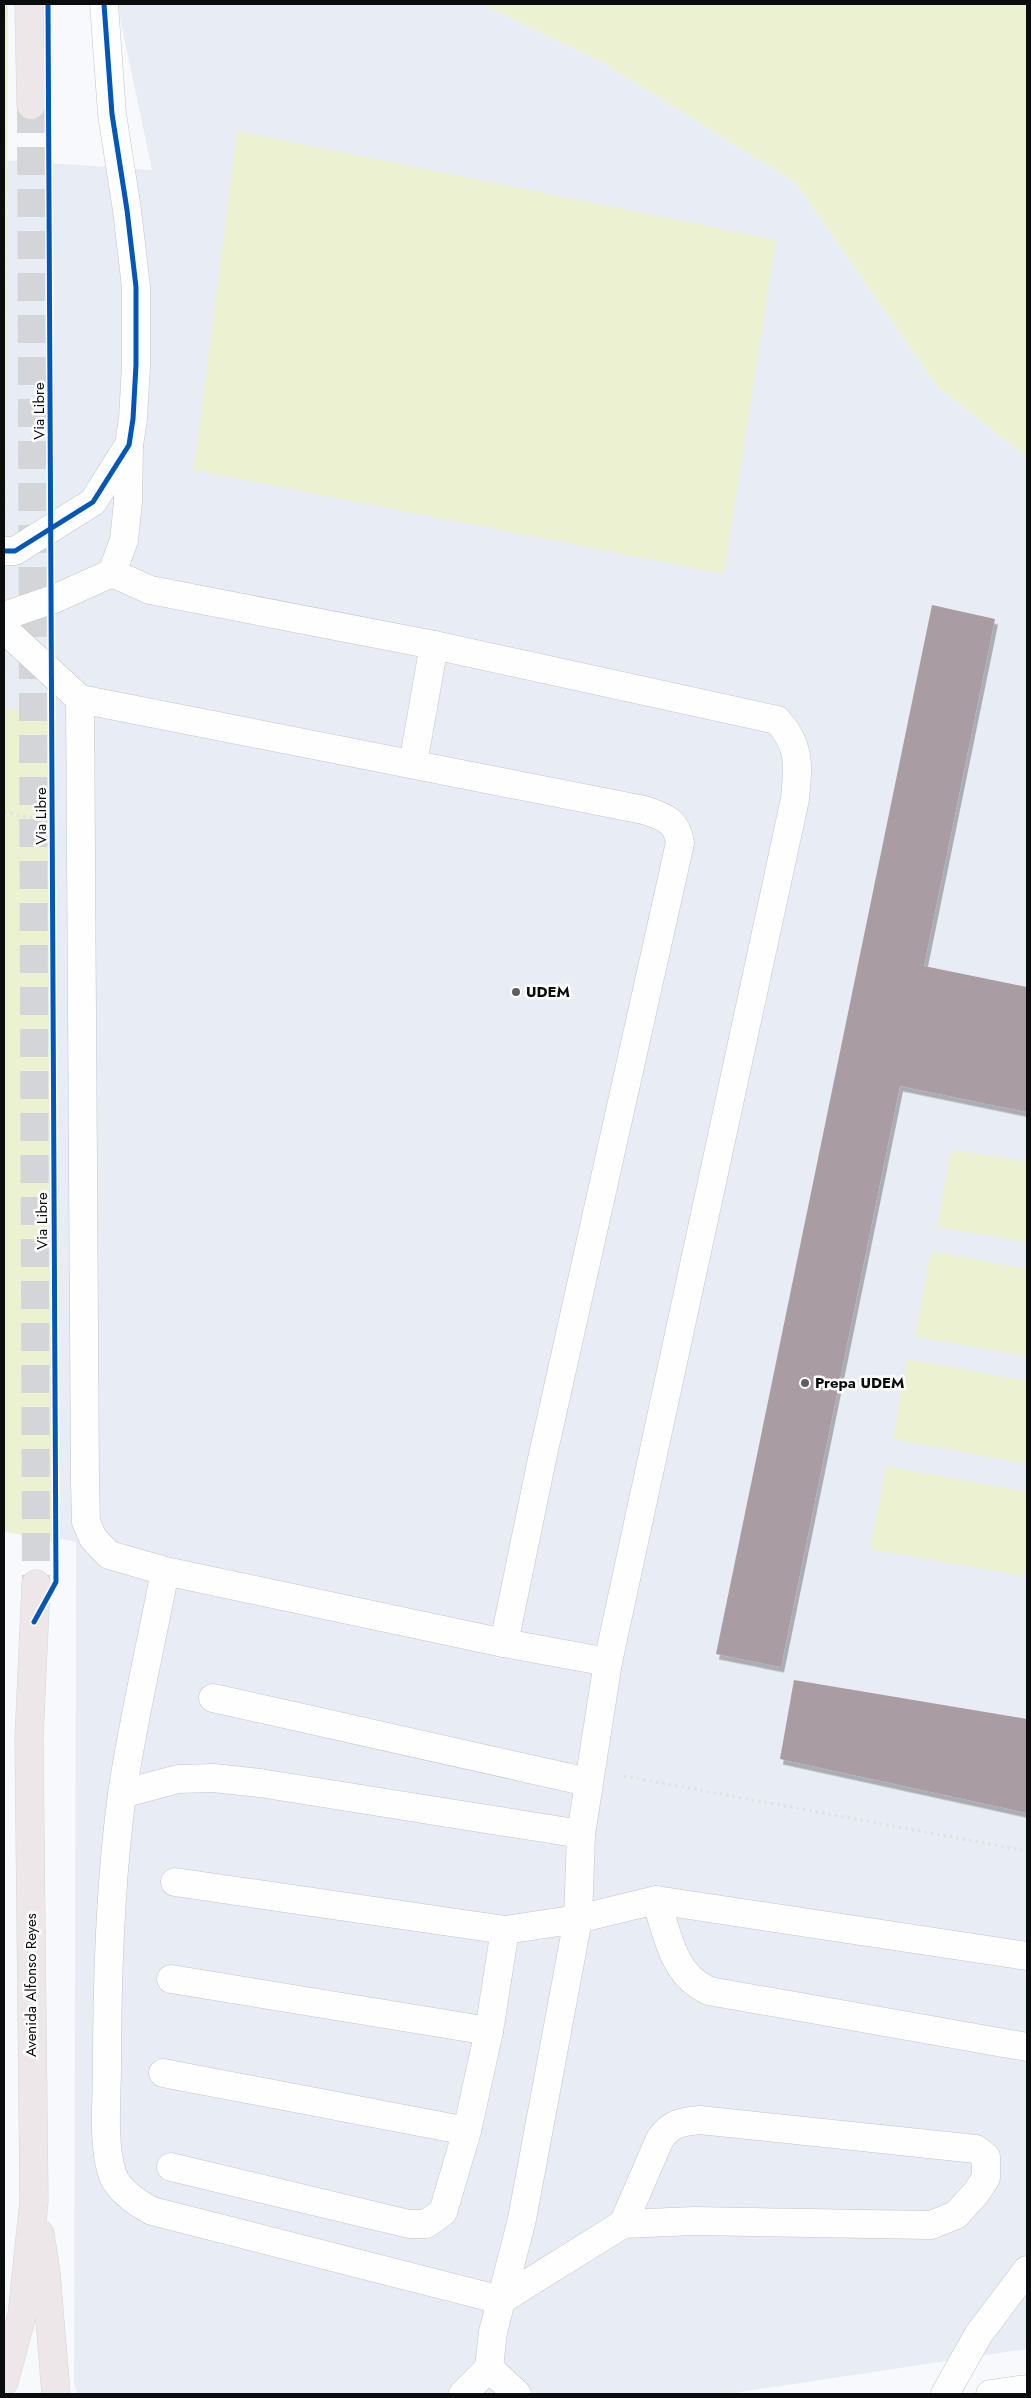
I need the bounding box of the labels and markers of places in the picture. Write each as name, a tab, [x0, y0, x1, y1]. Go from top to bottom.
place label: UDEM	[526, 981, 570, 1003]
marker: UDEM	[510, 986, 522, 998]
place label: Prepa UDEM	[815, 1372, 904, 1394]
marker: Prepa UDEM	[799, 1377, 811, 1389]

